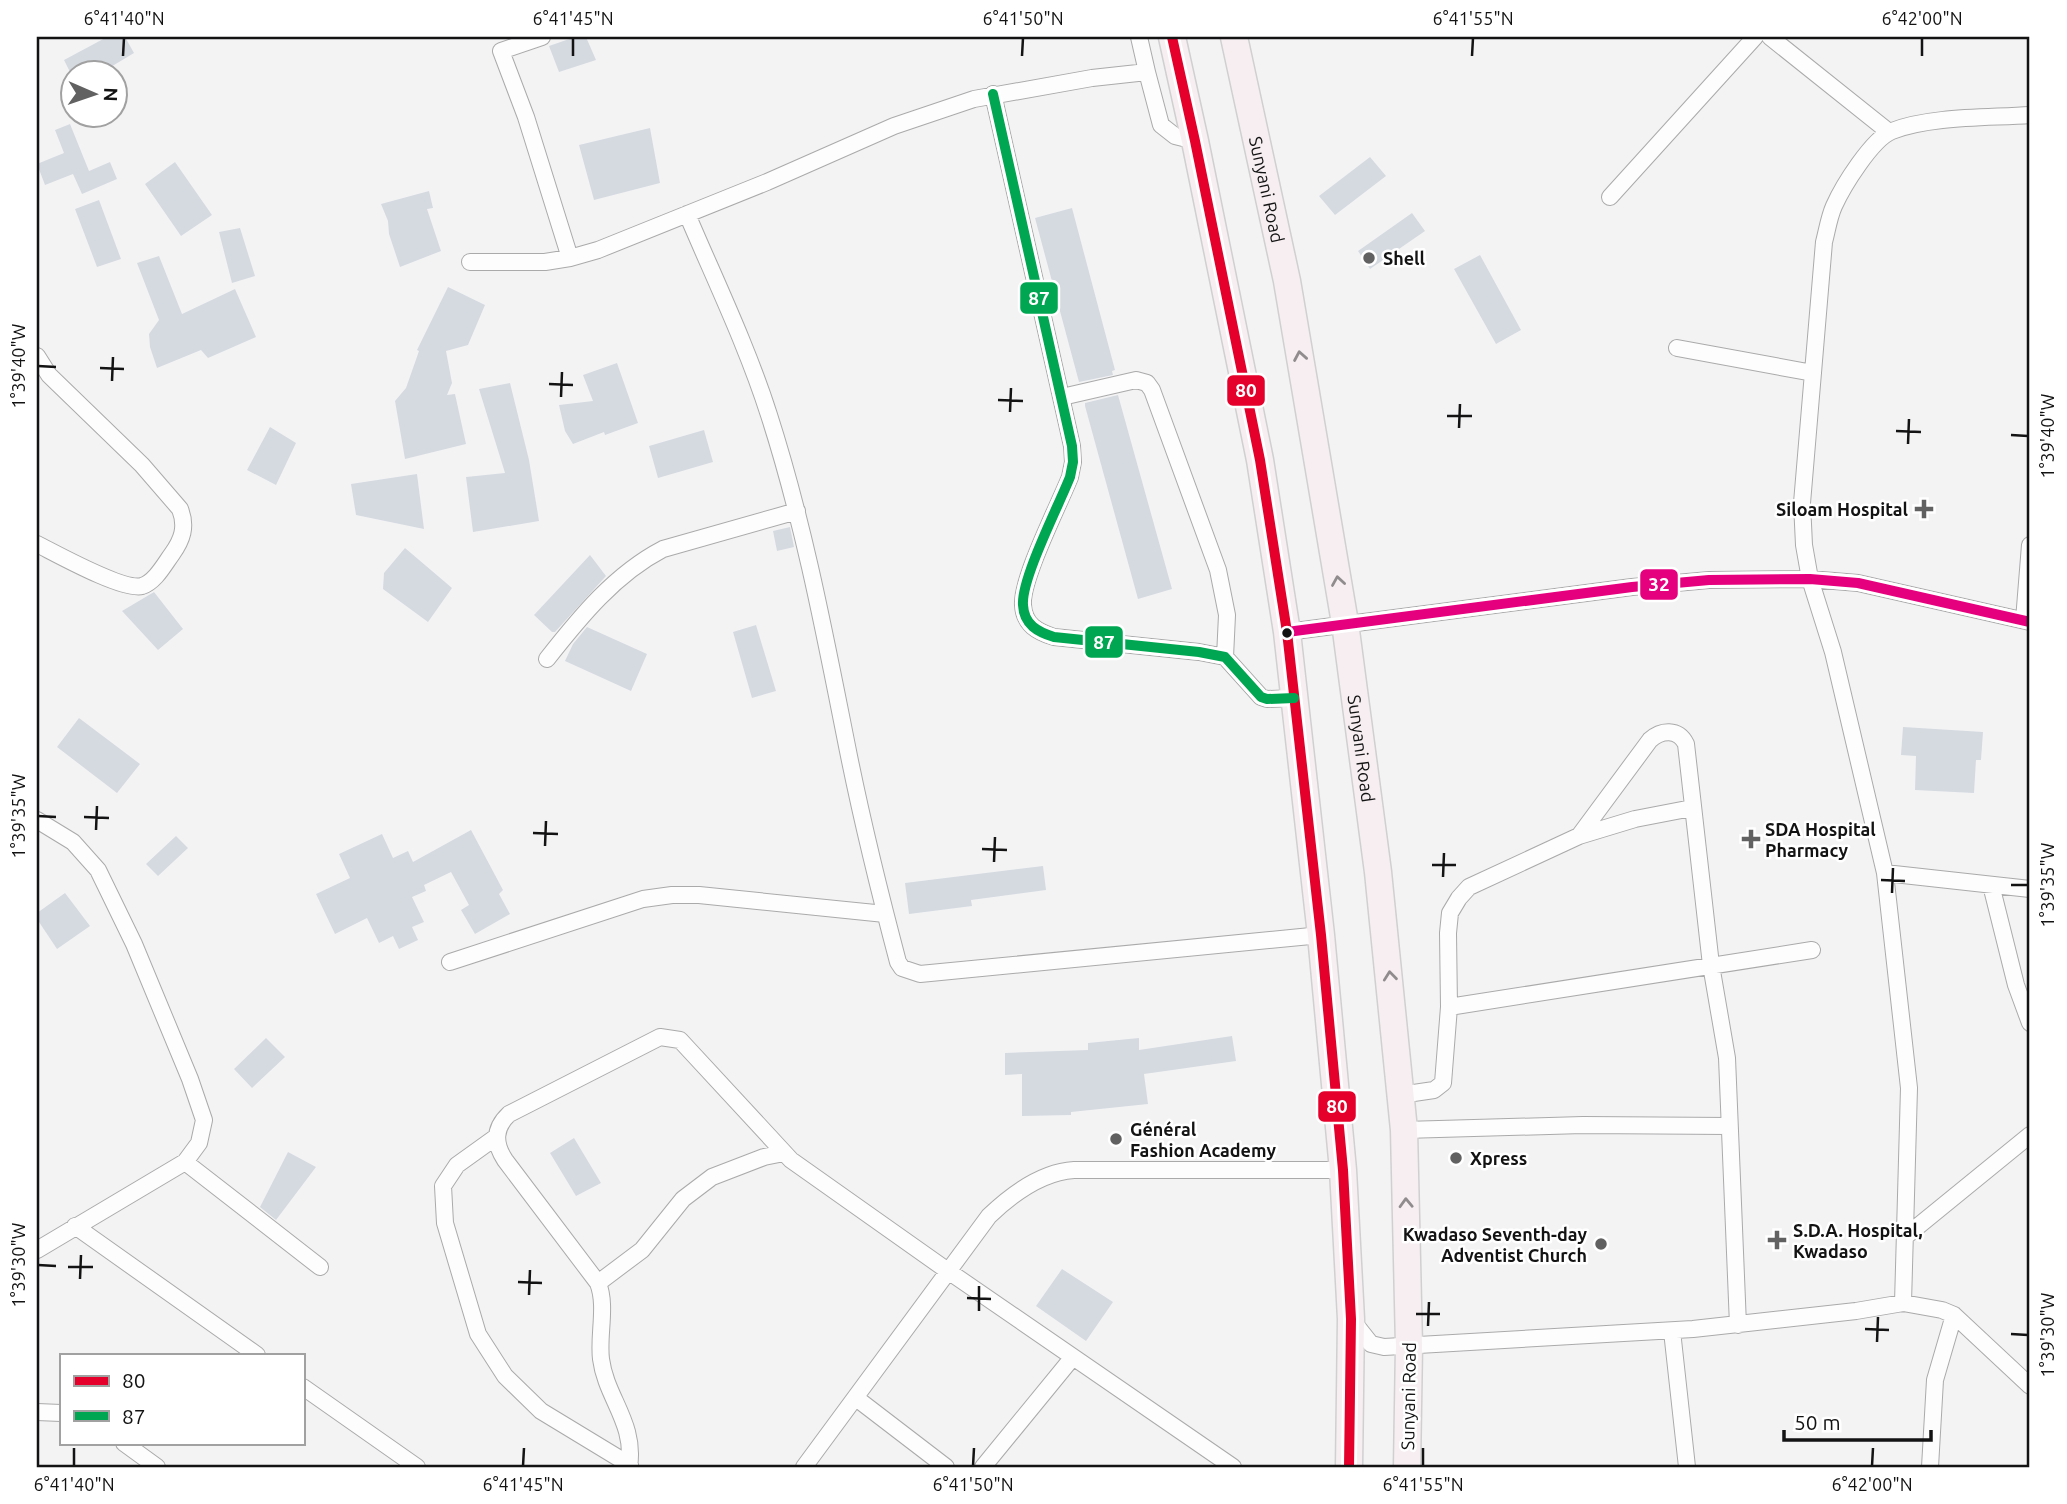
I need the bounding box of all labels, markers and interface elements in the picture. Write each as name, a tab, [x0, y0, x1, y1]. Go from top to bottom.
text: 6°41'40"N	[84, 8, 164, 28]
text: 6°41'45"N	[533, 8, 613, 28]
text: 6°41'50"N	[983, 8, 1063, 28]
text: 6°41'55"N	[1433, 8, 1513, 28]
text: 6°42'00"N	[1882, 8, 1962, 28]
north arrow	[60, 60, 130, 130]
text: N	[100, 87, 122, 102]
street label: Sunyani Road	[1246, 135, 1288, 244]
place label: Shell	[1383, 248, 1426, 268]
marker: Shell	[1361, 250, 1377, 266]
line badge: 87	[1019, 281, 1059, 315]
text: 87	[1028, 287, 1050, 309]
text: 1°39'40"W	[8, 323, 28, 408]
one-way arrow	[1293, 350, 1308, 362]
line badge: 80	[1226, 374, 1266, 407]
text: 80	[1235, 379, 1257, 401]
text: 1°39'40"W	[2037, 393, 2057, 478]
place label: Siloam Hospital	[1776, 499, 1909, 519]
marker: Siloam Hospital	[1914, 499, 1934, 519]
line badge: 32	[1639, 568, 1679, 601]
text: 32	[1648, 573, 1670, 595]
one-way arrow	[1331, 575, 1346, 587]
line badge: 87	[1084, 625, 1124, 659]
unlabelled marker	[1280, 626, 1294, 640]
text: 87	[1093, 631, 1115, 653]
street label: Sunyani Road	[1345, 693, 1379, 803]
text: 1°39'35"W	[8, 773, 28, 858]
place label: SDA Hospital Pharmacy	[1765, 819, 1876, 860]
marker: SDA Hospital Pharmacy	[1743, 831, 1759, 847]
text: 1°39'35"W	[2037, 842, 2057, 927]
one-way arrow	[1382, 970, 1397, 982]
line badge: 80	[1317, 1090, 1357, 1123]
text: 80	[1326, 1095, 1348, 1117]
place label: Général Fashion Academy	[1130, 1119, 1276, 1160]
marker: Général Fashion Academy	[1108, 1131, 1124, 1147]
place label: Xpress	[1470, 1148, 1527, 1168]
marker: Xpress	[1448, 1150, 1464, 1166]
one-way arrow	[1398, 1197, 1413, 1208]
place label: S.D.A. Hospital, Kwadaso	[1793, 1220, 1923, 1261]
text: 1°39'30"W	[8, 1222, 28, 1307]
place label: Kwadaso Seventh-day Adventist Church	[1403, 1224, 1587, 1265]
marker: S.D.A. Hospital, Kwadaso	[1767, 1230, 1787, 1250]
marker: Kwadaso Seventh-day Adventist Church	[1593, 1236, 1609, 1252]
text: 1°39'30"W	[2037, 1292, 2057, 1377]
street label: Sunyani Road	[1397, 1342, 1419, 1450]
legend	[60, 1354, 304, 1444]
text: 80	[122, 1368, 146, 1392]
scale bar	[1784, 1399, 1930, 1443]
text: 87	[122, 1404, 146, 1428]
text: 50 m	[1794, 1410, 1841, 1434]
text: 6°41'40"N	[34, 1474, 114, 1494]
text: 6°41'45"N	[483, 1474, 563, 1494]
text: 6°41'50"N	[933, 1474, 1013, 1494]
text: 6°41'55"N	[1383, 1474, 1463, 1494]
text: 6°42'00"N	[1832, 1474, 1912, 1494]

